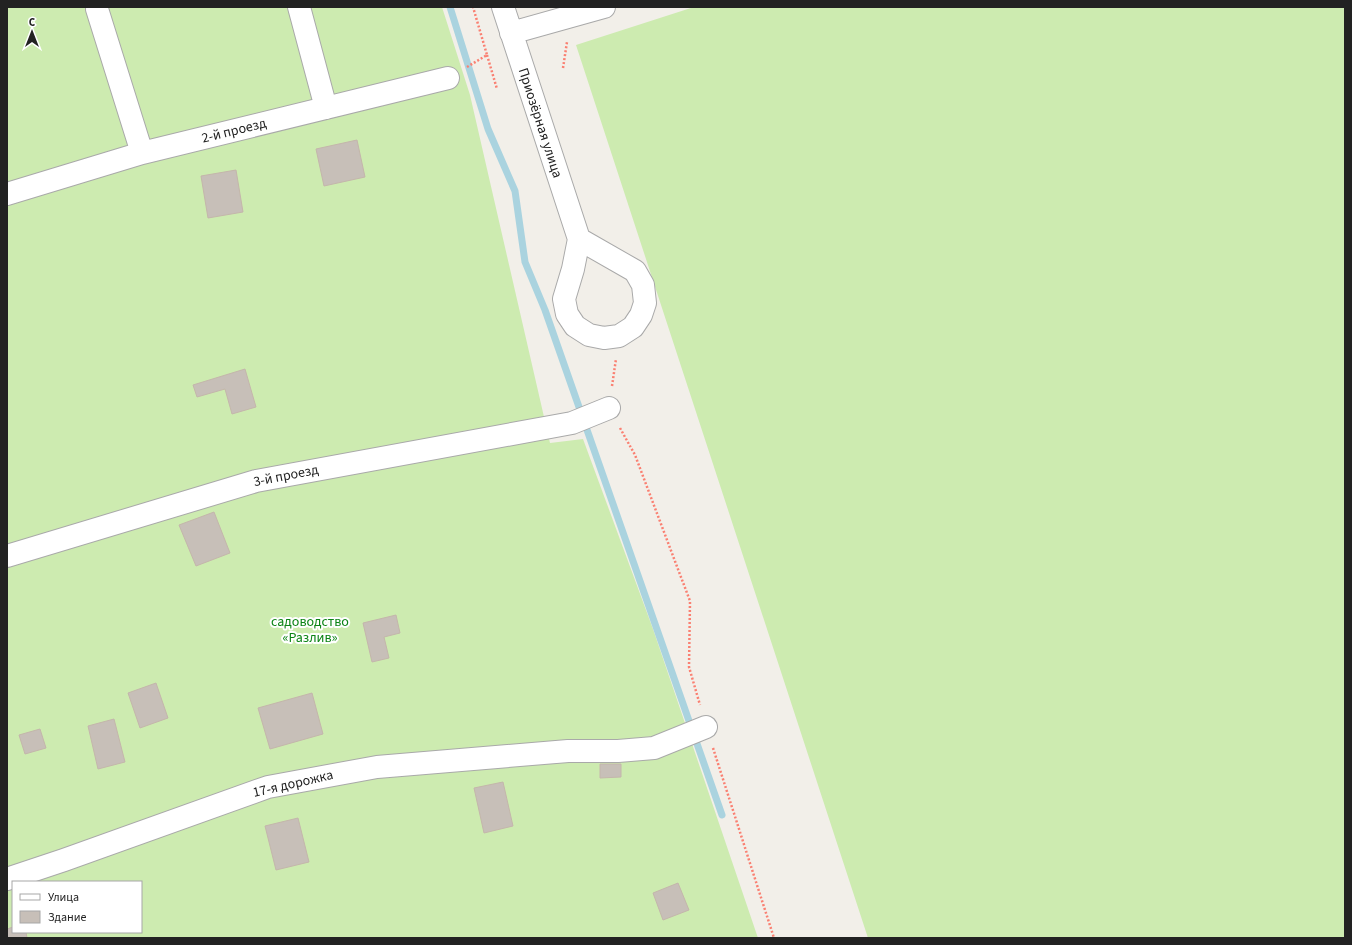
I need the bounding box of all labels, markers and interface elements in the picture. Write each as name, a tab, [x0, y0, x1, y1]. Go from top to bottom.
north arrow	[12, 12, 52, 52]
text: С	[29, 15, 36, 30]
street label: Приозёрная улица	[513, 65, 567, 181]
street label: 2-й проезд	[200, 113, 269, 149]
street label: 3-й проезд	[252, 460, 321, 492]
park label: садоводство «Разлив»	[271, 612, 349, 648]
street label: 17-я дорожка	[251, 765, 335, 803]
legend	[12, 881, 142, 933]
text: Улица	[48, 889, 79, 906]
text: Здание	[48, 909, 87, 926]

